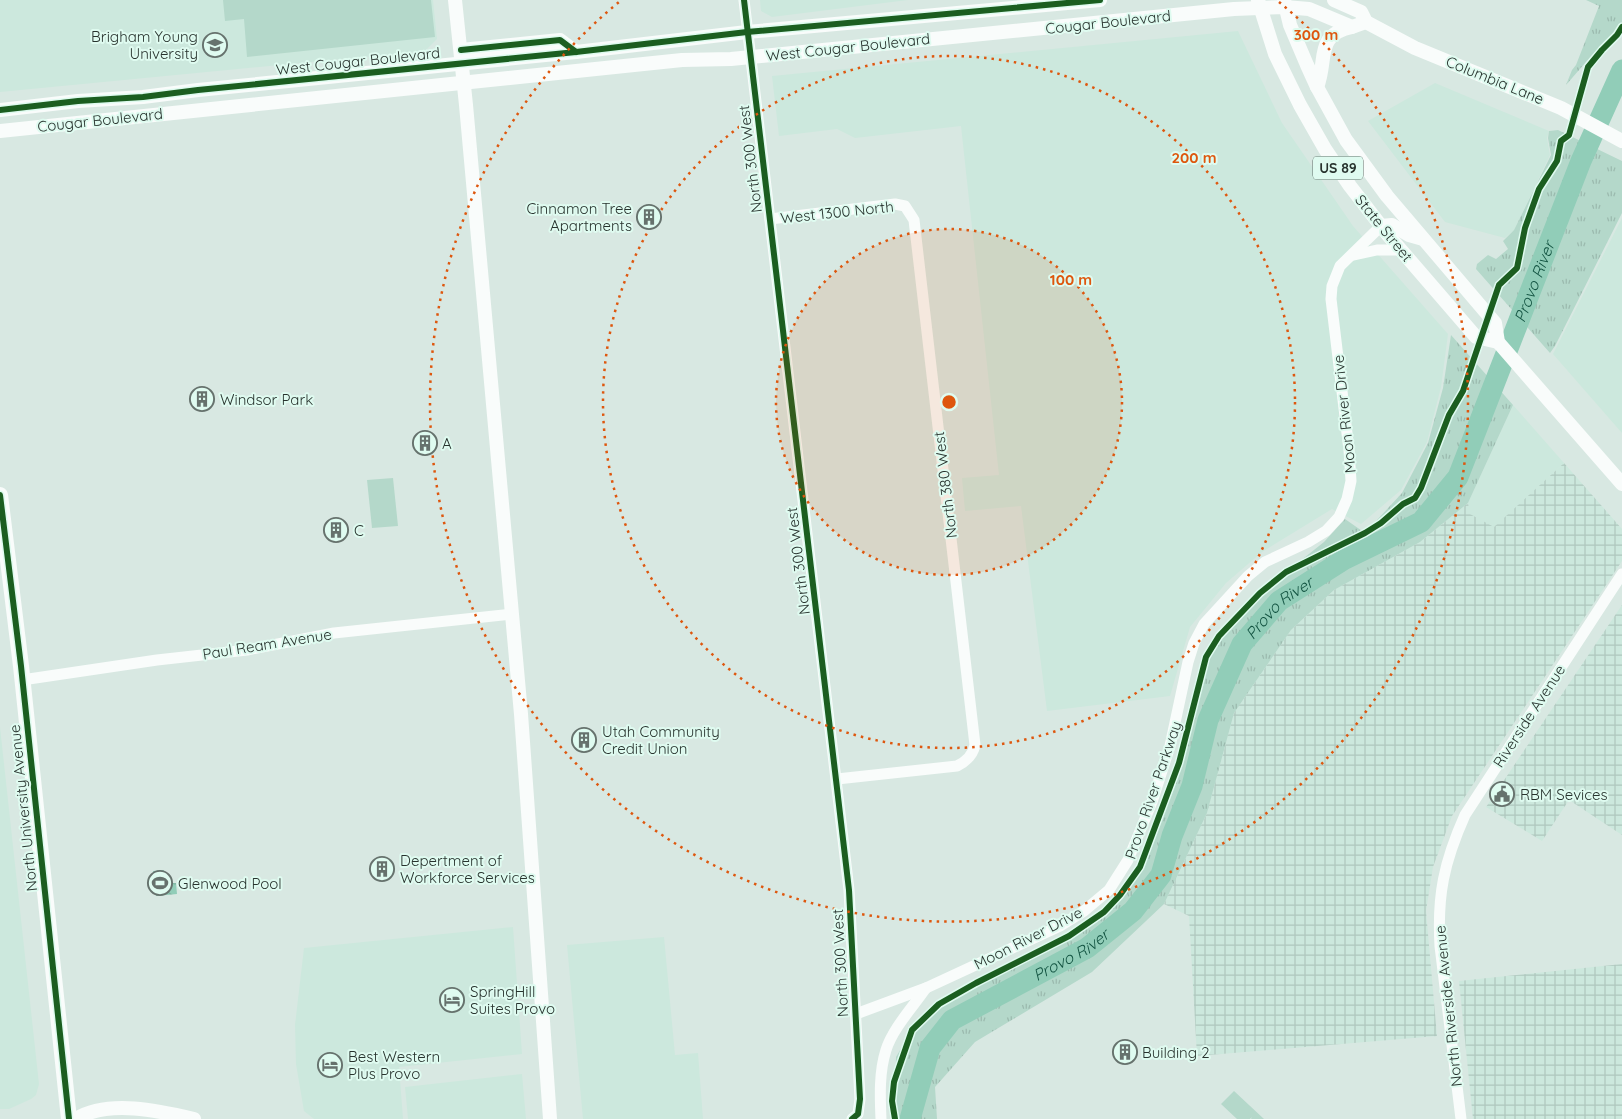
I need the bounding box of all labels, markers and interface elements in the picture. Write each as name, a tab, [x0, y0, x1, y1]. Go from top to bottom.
street label: Cougar Boulevard	[1044, 6, 1172, 38]
text: 300 m	[1294, 25, 1338, 44]
place label: Brigham Young University	[91, 27, 198, 63]
street label: West Cougar Boulevard	[765, 29, 931, 65]
school or university icon: Brigham Young University	[202, 32, 228, 58]
street label: West Cougar Boulevard	[275, 43, 441, 79]
street label: Columbia Lane	[1443, 52, 1547, 108]
street label: Cougar Boulevard	[36, 104, 164, 136]
street label: North 300 West	[734, 104, 766, 214]
text: 200 m	[1172, 148, 1217, 167]
road number: US 89	[1313, 156, 1363, 180]
street label: State Street	[1351, 190, 1417, 266]
street label: West 1300 North	[779, 197, 895, 227]
place label: Cinnamon Tree Apartments	[527, 199, 632, 235]
building icon: Cinnamon Tree Apartments	[636, 204, 662, 230]
water label: Provo River	[1509, 237, 1559, 325]
text: 100 m	[1050, 270, 1092, 289]
street label: Moon River Drive	[1328, 354, 1360, 474]
building icon: Windsor Park	[189, 386, 215, 412]
place label: Windsor Park	[220, 390, 313, 409]
centre of rings	[940, 393, 958, 411]
building icon: A	[412, 430, 438, 456]
street label: North 380 West	[929, 431, 961, 539]
place label: A	[442, 434, 452, 453]
street label: North 300 West	[782, 506, 814, 616]
building icon: C	[323, 517, 349, 543]
place label: C	[354, 521, 364, 540]
water label: Provo River	[1241, 571, 1318, 643]
street label: Paul Ream Avenue	[201, 624, 333, 664]
street label: Riverside Avenue	[1489, 661, 1569, 771]
street label: Provo River Parkway	[1120, 719, 1186, 861]
place label: Utah Community Credit Union	[602, 722, 720, 758]
street label: North University Avenue	[5, 724, 41, 892]
building icon: Utah Community Credit Union	[571, 727, 597, 753]
public building icon: RBM Sevices	[1489, 781, 1515, 807]
place label: RBM Sevices	[1520, 785, 1608, 804]
place label: Depertment of Workforce Services	[400, 851, 535, 887]
building icon: Depertment of Workforce Services	[369, 856, 395, 882]
sports icon: Glenwood Pool	[147, 870, 173, 896]
place label: Glenwood Pool	[178, 874, 282, 893]
street label: Moon River Drive	[971, 903, 1085, 973]
street label: North 300 West	[828, 909, 852, 1017]
water label: Provo River	[1029, 923, 1114, 985]
street label: North Riverside Avenue	[1430, 924, 1466, 1088]
place label: SpringHill Suites Provo	[470, 982, 555, 1018]
hotel icon: SpringHill Suites Provo	[439, 987, 465, 1013]
building icon: Building 2	[1112, 1039, 1138, 1065]
place label: Building 2	[1142, 1043, 1210, 1062]
place label: Best Western Plus Provo	[348, 1047, 440, 1083]
hotel icon: Best Western Plus Provo	[317, 1052, 343, 1078]

